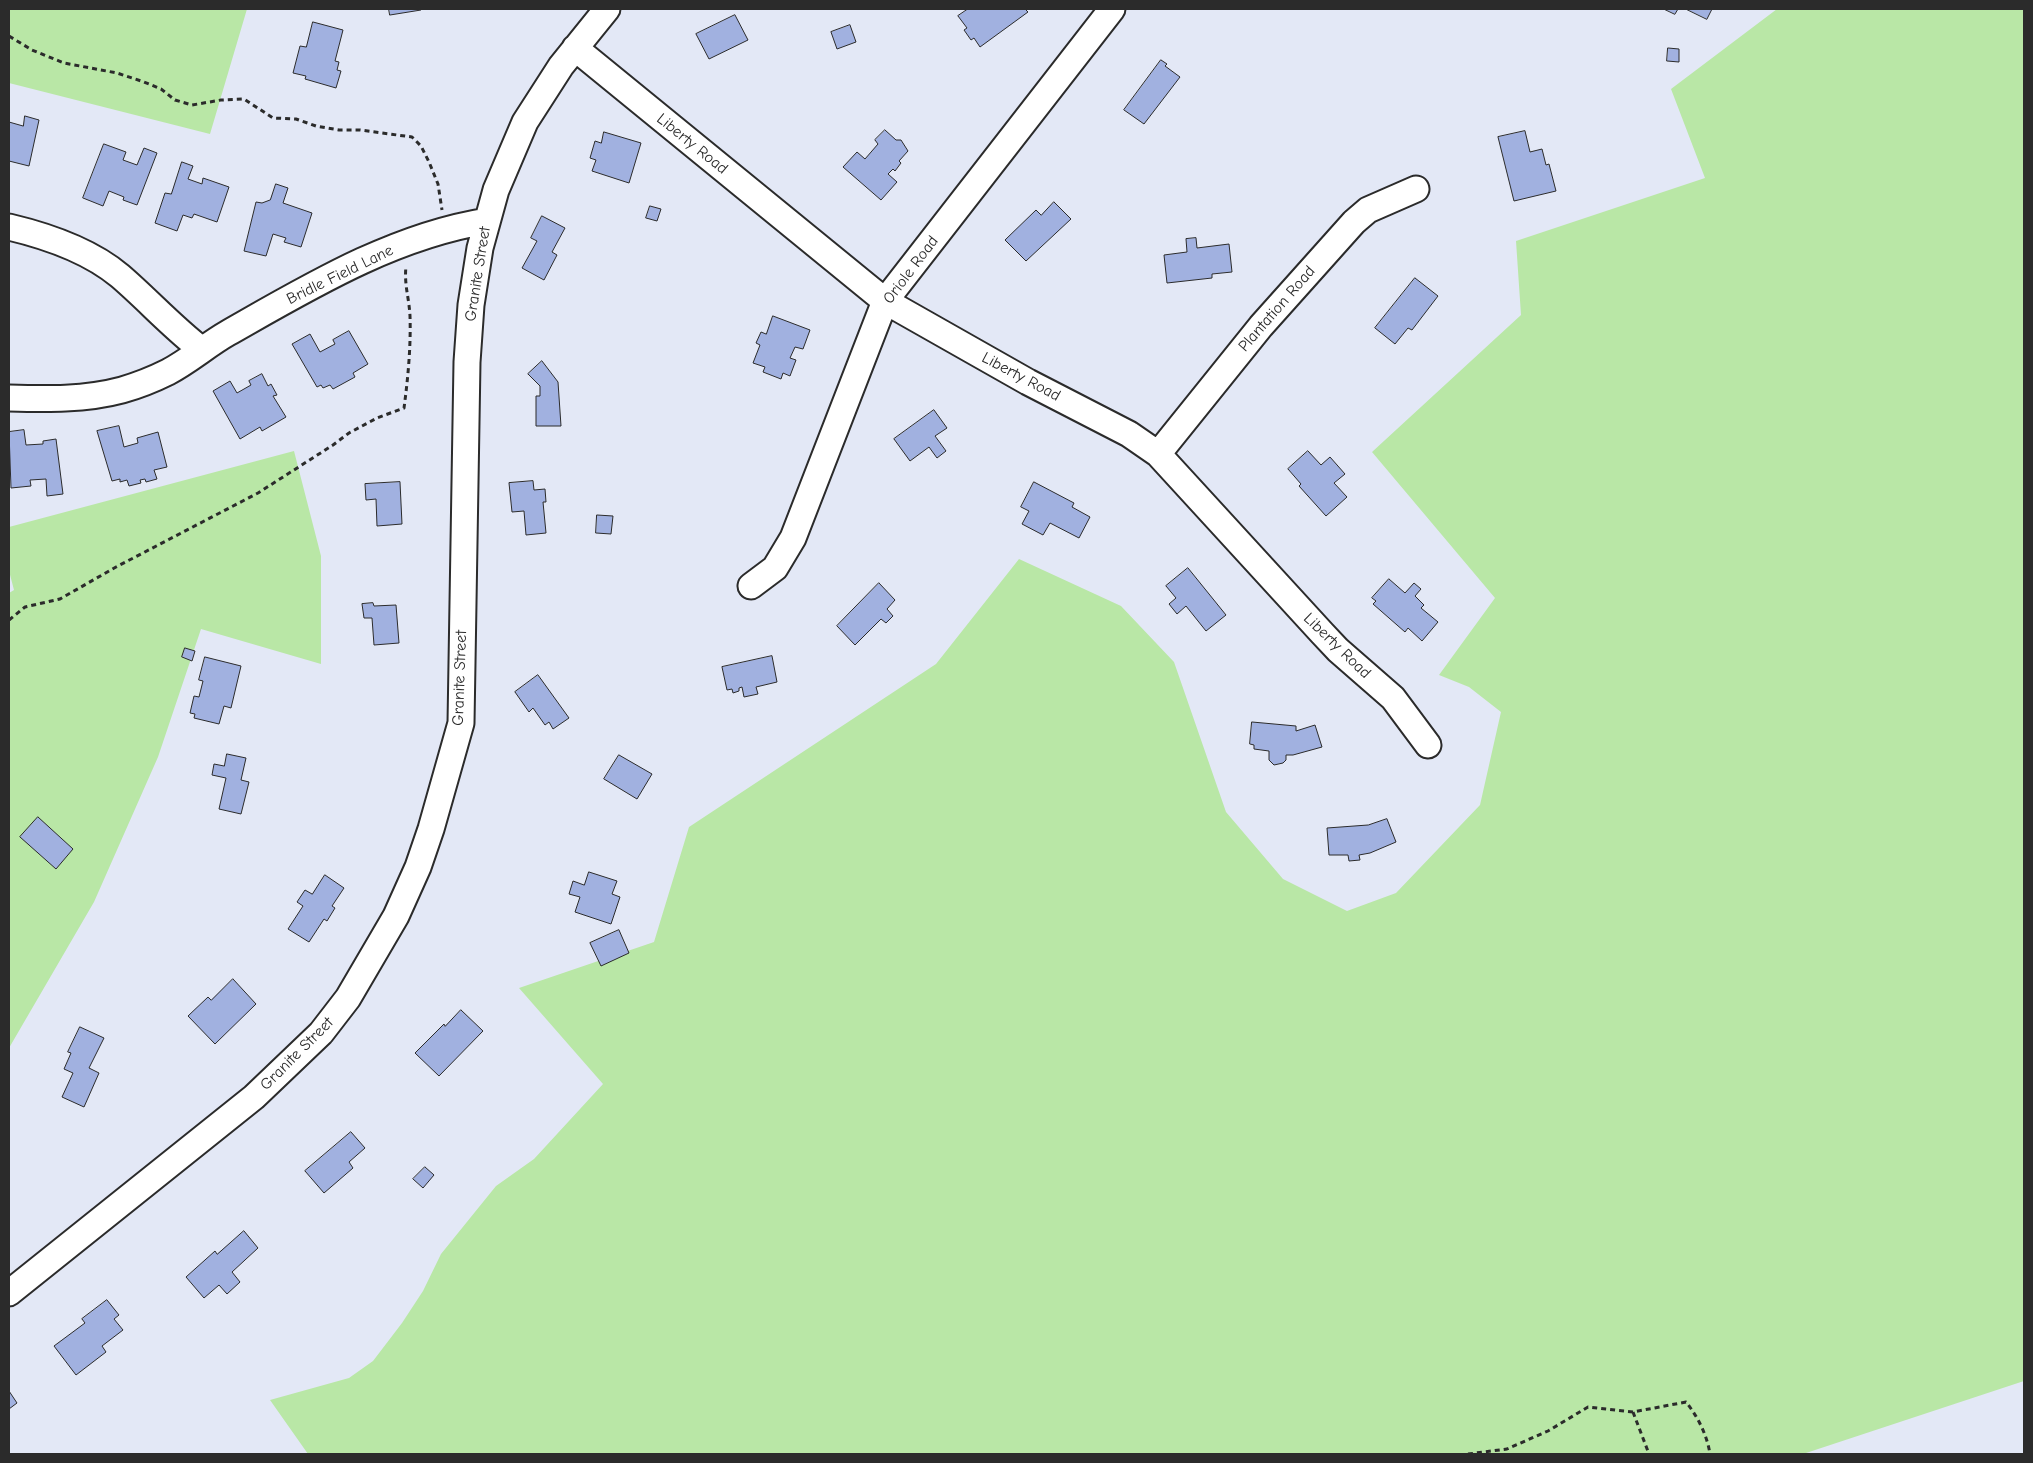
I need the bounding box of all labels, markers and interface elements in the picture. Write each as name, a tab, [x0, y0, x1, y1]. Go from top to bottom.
street label: Liberty Road	[652, 109, 732, 179]
street label: Granite Street	[461, 225, 495, 323]
street label: Oriole Road	[879, 232, 943, 308]
street label: Bridle Field Lane	[284, 241, 396, 309]
street label: Plantation Road	[1235, 262, 1319, 356]
street label: Liberty Road	[978, 348, 1064, 406]
street label: Liberty Road	[1299, 609, 1375, 683]
street label: Granite Street	[449, 630, 471, 726]
street label: Granite Street	[256, 1013, 338, 1095]

